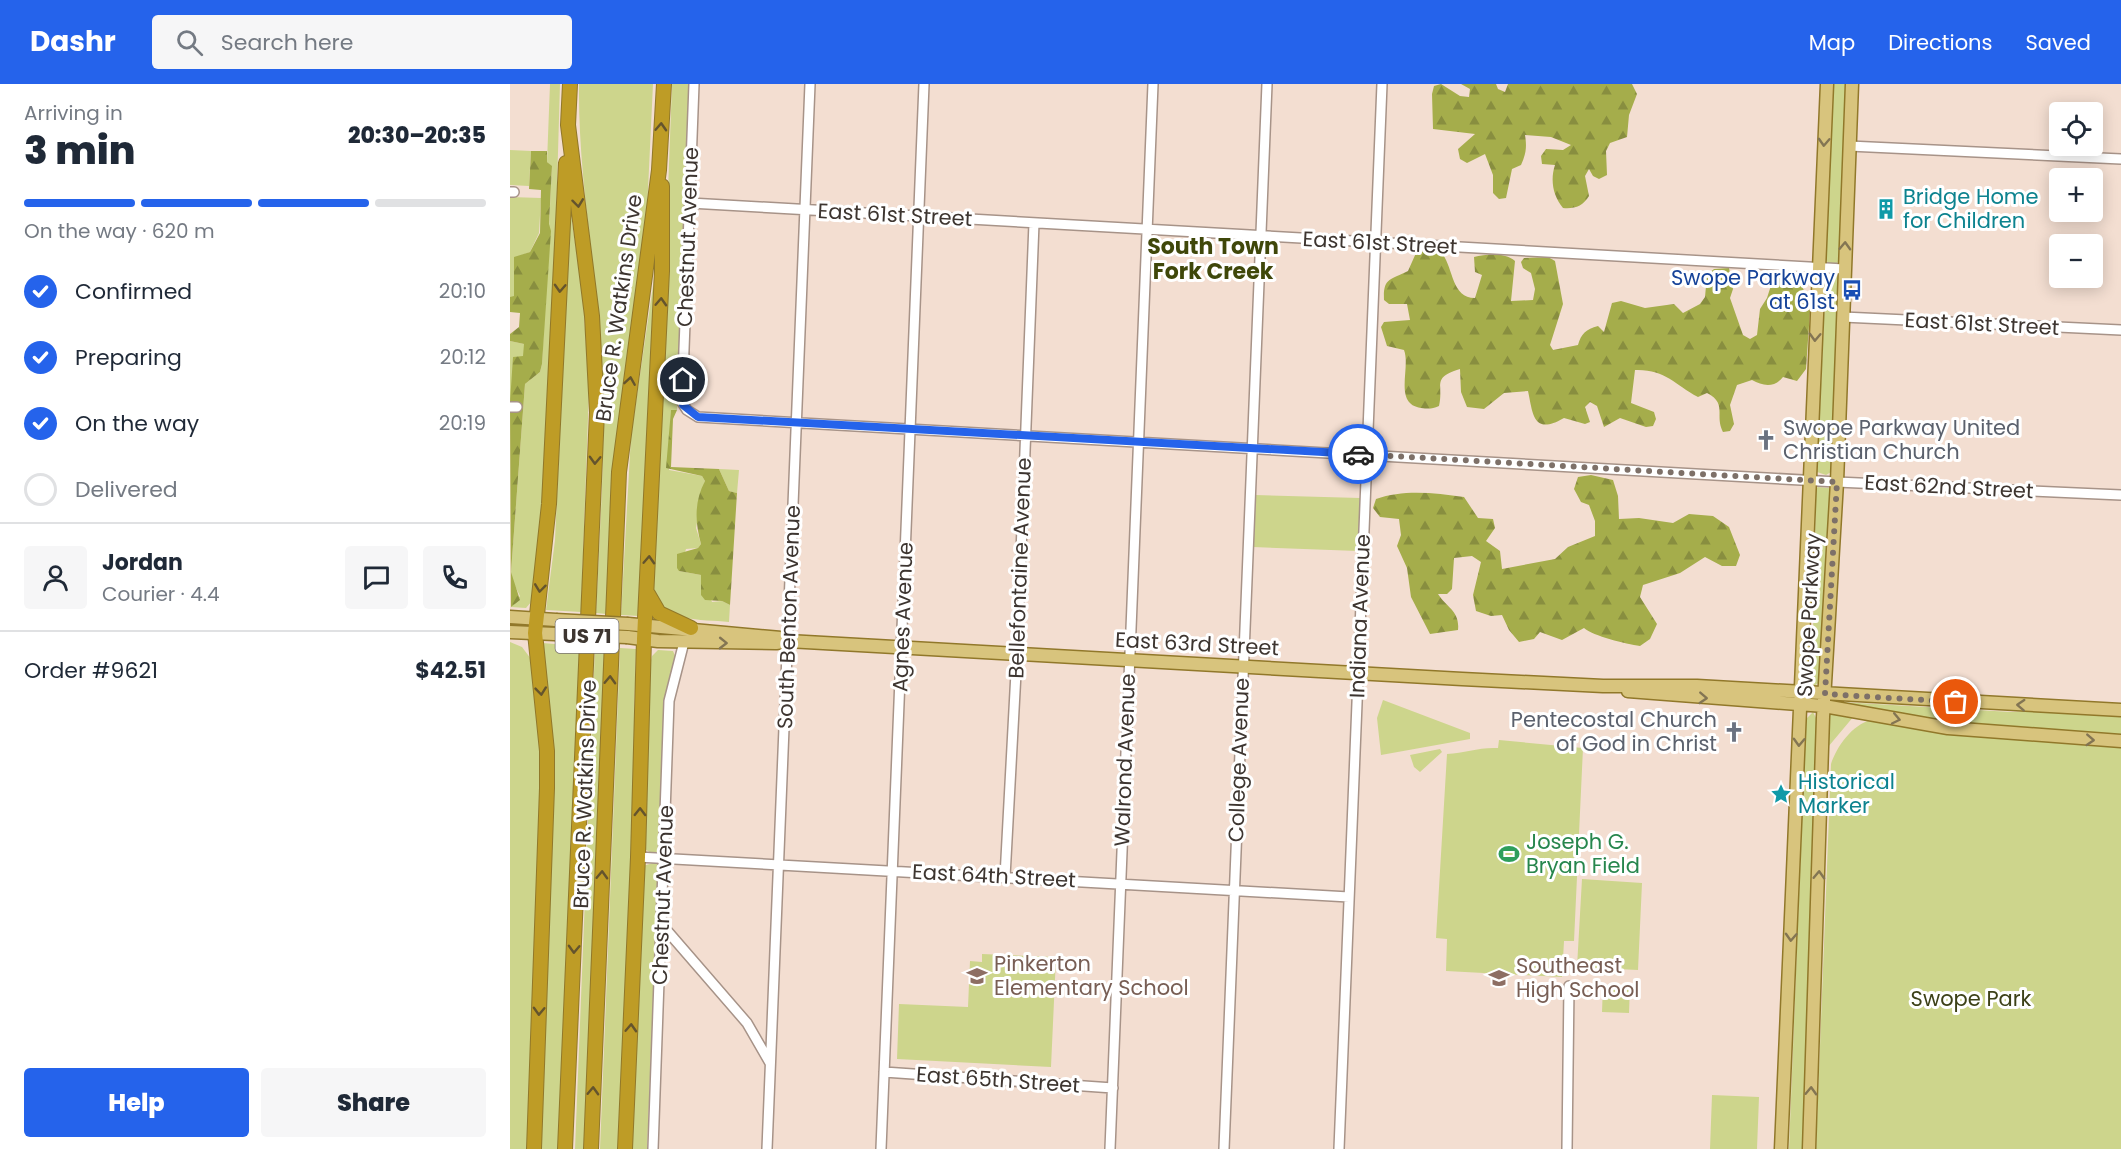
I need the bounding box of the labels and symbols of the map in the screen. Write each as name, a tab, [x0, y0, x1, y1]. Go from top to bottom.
one-way arrow	[655, 122, 668, 131]
one-way arrow	[1818, 138, 1831, 147]
street label: Chestnut Avenue	[670, 146, 705, 328]
place label: Bridge Home for Children	[1903, 182, 2039, 235]
street label: Bruce R. Watkins Drive	[588, 192, 649, 423]
street label: East 61st Street	[817, 196, 973, 233]
building icon: Bridge Home for Children	[1874, 197, 1898, 221]
one-way arrow	[571, 199, 584, 208]
street label: East 61st Street	[1302, 224, 1458, 261]
district label: South Town Fork Creek	[1147, 231, 1279, 287]
one-way arrow	[1839, 242, 1852, 251]
place label: Swope Parkway at 61st	[1671, 263, 1835, 316]
bus stop icon: Swope Parkway at 61st	[1840, 278, 1864, 302]
one-way arrow	[553, 283, 566, 292]
one-way arrow	[654, 298, 667, 307]
street label: East 61st Street	[1904, 305, 2060, 342]
one-way arrow	[1809, 333, 1822, 342]
pin	[657, 354, 708, 405]
one-way arrow	[623, 376, 636, 386]
place label: Swope Parkway United Christian Church	[1783, 413, 2020, 466]
courier	[1328, 424, 1388, 484]
church icon: Swope Parkway United Christian Church	[1754, 428, 1778, 452]
one-way arrow	[588, 456, 601, 465]
street label: Bellefontaine Avenue	[1001, 457, 1038, 679]
street label: East 62nd Street	[1864, 468, 2034, 505]
street label: South Benton Avenue	[770, 504, 807, 730]
street label: Swope Parkway	[1790, 532, 1827, 698]
street label: Indiana Avenue	[1342, 533, 1377, 699]
street label: Agnes Avenue	[885, 541, 920, 693]
one-way arrow	[642, 555, 655, 564]
one-way arrow	[535, 583, 547, 593]
road number: US 71	[556, 619, 619, 653]
street label: East 63rd Street	[1114, 625, 1280, 662]
one-way arrow	[719, 636, 728, 649]
street label: Walrond Avenue	[1107, 673, 1142, 847]
one-way arrow	[604, 675, 617, 684]
pin	[1930, 676, 1981, 727]
street label: College Avenue	[1221, 677, 1256, 843]
street label: Bruce R. Watkins Drive	[566, 679, 603, 909]
one-way arrow	[534, 686, 547, 695]
one-way arrow	[1698, 691, 1707, 704]
one-way arrow	[2016, 698, 2025, 711]
place label: Pentecostal Church of God in Christ	[1511, 705, 1717, 758]
one-way arrow	[1891, 711, 1901, 724]
church icon: Pentecostal Church of God in Christ	[1722, 720, 1746, 744]
one-way arrow	[2085, 733, 2094, 746]
one-way arrow	[1792, 737, 1805, 746]
place label: Historical Marker	[1798, 767, 1895, 820]
place icon: Historical Marker	[1769, 782, 1793, 806]
street label: Chestnut Avenue	[645, 804, 680, 986]
one-way arrow	[633, 807, 646, 816]
place label: Joseph G. Bryan Field	[1526, 827, 1640, 880]
sports icon: Joseph G. Bryan Field	[1497, 842, 1521, 866]
street label: East 64th Street	[911, 857, 1077, 894]
one-way arrow	[596, 870, 609, 879]
one-way arrow	[1813, 870, 1825, 879]
one-way arrow	[1784, 932, 1797, 941]
one-way arrow	[567, 945, 580, 954]
place label: Pinkerton Elementary School	[994, 949, 1189, 1002]
place label: Southeast High School	[1516, 951, 1640, 1004]
school or university icon: Pinkerton Elementary School	[965, 964, 989, 988]
school or university icon: Southeast High School	[1487, 966, 1511, 990]
park label: Swope Park	[1911, 984, 2032, 1013]
one-way arrow	[532, 1007, 545, 1016]
one-way arrow	[624, 1023, 637, 1032]
street label: East 65th Street	[915, 1059, 1081, 1100]
one-way arrow	[587, 1086, 600, 1095]
one-way arrow	[1805, 1086, 1818, 1095]

